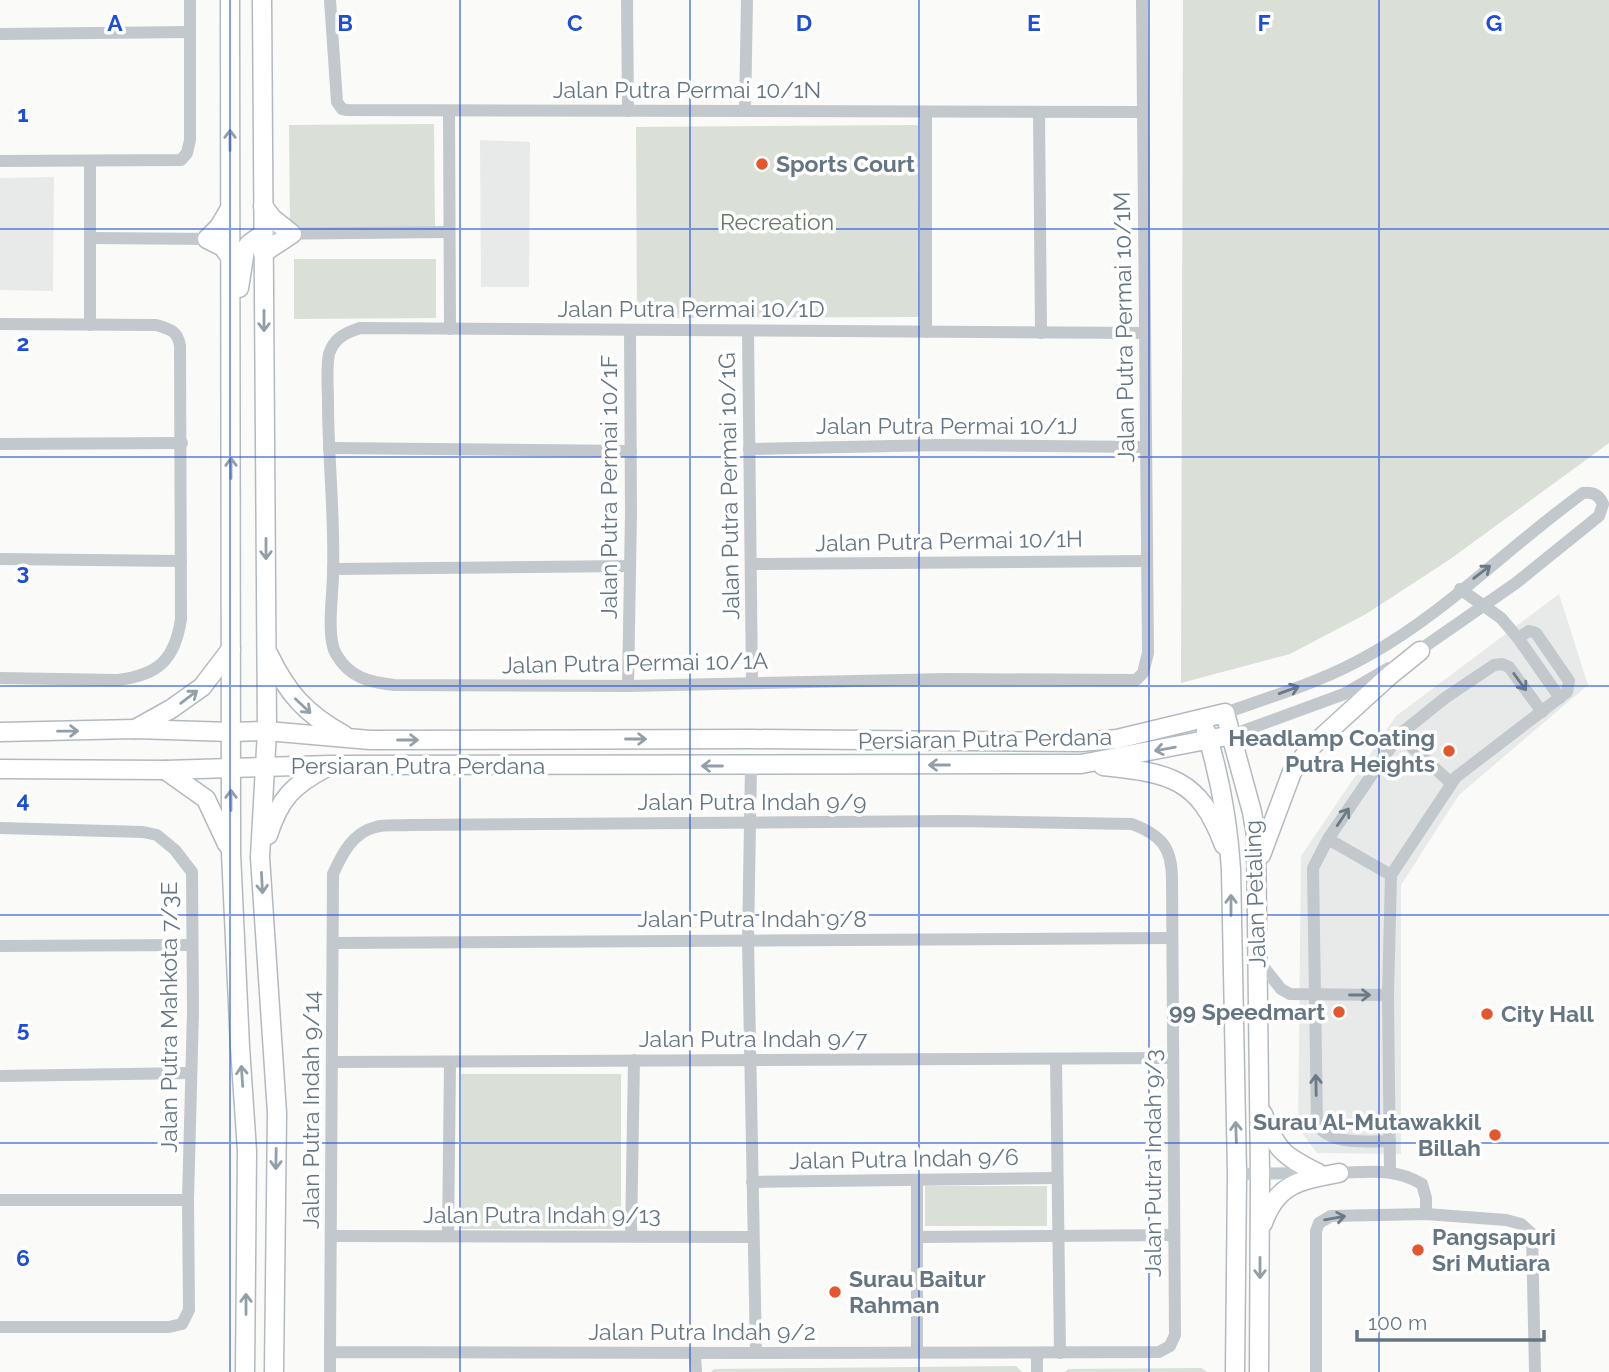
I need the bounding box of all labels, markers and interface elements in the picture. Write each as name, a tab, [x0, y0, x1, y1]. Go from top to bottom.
text: A	[107, 9, 123, 36]
text: B	[337, 9, 353, 36]
text: C	[567, 9, 583, 36]
text: D	[796, 9, 812, 36]
text: E	[1027, 9, 1041, 36]
text: F	[1257, 9, 1271, 36]
text: G	[1486, 9, 1502, 36]
street label: Jalan Putra Permai 10/1N	[553, 76, 821, 103]
text: 1	[17, 100, 29, 127]
one-way arrow	[223, 129, 237, 152]
place label: Sports Court	[776, 150, 915, 177]
marker: Sports Court	[754, 156, 770, 172]
street label: Jalan Putra Permai 10/1M	[1108, 191, 1139, 463]
park label: Recreation	[720, 208, 834, 235]
street label: Jalan Putra Permai 10/1D	[557, 295, 825, 322]
one-way arrow	[257, 310, 271, 333]
text: 2	[17, 329, 29, 356]
street label: Jalan Putra Permai 10/1G	[713, 352, 744, 620]
street label: Jalan Putra Permai 10/1F	[595, 355, 622, 619]
street label: Jalan Putra Permai 10/1J	[816, 412, 1078, 439]
one-way arrow	[224, 457, 238, 480]
street label: Jalan Putra Permai 10/1H	[815, 525, 1083, 556]
one-way arrow	[259, 537, 272, 560]
text: 3	[17, 558, 29, 585]
one-way arrow	[1472, 565, 1491, 580]
street label: Jalan Putra Permai 10/1A	[502, 647, 769, 678]
one-way arrow	[1513, 672, 1527, 691]
one-way arrow	[1278, 683, 1300, 695]
one-way arrow	[180, 689, 198, 704]
one-way arrow	[294, 697, 311, 714]
street label: Persiaran Putra Perdana	[858, 723, 1112, 754]
one-way arrow	[56, 724, 79, 737]
place label: Headlamp Coating Putra Heights	[1228, 724, 1435, 777]
one-way arrow	[624, 732, 647, 746]
one-way arrow	[396, 733, 419, 747]
one-way arrow	[1155, 742, 1177, 756]
marker: Headlamp Coating Putra Heights	[1441, 743, 1457, 759]
street label: Persiaran Putra Perdana	[291, 752, 545, 779]
one-way arrow	[928, 758, 951, 772]
one-way arrow	[701, 759, 724, 773]
text: 4	[16, 786, 30, 813]
street label: Jalan Putra Indah 9/9	[638, 788, 866, 815]
one-way arrow	[225, 789, 238, 812]
one-way arrow	[1336, 808, 1350, 827]
street label: Jalan Petaling	[1238, 820, 1271, 968]
one-way arrow	[256, 872, 269, 894]
street label: Jalan Putra Mahkota 7/3E	[155, 881, 182, 1153]
one-way arrow	[1224, 894, 1238, 917]
street label: Jalan Putra Indah 9/8	[637, 905, 867, 932]
one-way arrow	[1348, 988, 1371, 1002]
street label: Jalan Putra Indah 9/14	[297, 991, 324, 1229]
place label: 99 Speedmart	[1169, 998, 1325, 1025]
place label: City Hall	[1501, 1000, 1594, 1027]
marker: 99 Speedmart	[1331, 1004, 1347, 1020]
marker: City Hall	[1479, 1006, 1495, 1022]
text: 5	[17, 1015, 30, 1042]
street label: Jalan Putra Indah 9/7	[639, 1025, 868, 1052]
street label: Jalan Putra Indah 9/3	[1139, 1049, 1166, 1277]
one-way arrow	[235, 1066, 248, 1088]
one-way arrow	[1310, 1074, 1323, 1097]
place label: Surau Al-Mutawakkil Billah	[1253, 1108, 1482, 1161]
one-way arrow	[1230, 1121, 1243, 1144]
marker: Surau Al-Mutawakkil Billah	[1487, 1127, 1503, 1143]
street label: Jalan Putra Indah 9/6	[789, 1143, 1019, 1174]
one-way arrow	[270, 1148, 283, 1171]
street label: Jalan Putra Indah 9/13	[423, 1201, 661, 1228]
one-way arrow	[1323, 1211, 1345, 1224]
place label: Pangsapuri Sri Mutiara	[1432, 1223, 1556, 1276]
marker: Pangsapuri Sri Mutiara	[1410, 1242, 1426, 1258]
text: 6	[16, 1244, 30, 1271]
one-way arrow	[1253, 1256, 1267, 1279]
place label: Surau Baitur Rahman	[849, 1265, 986, 1318]
marker: Surau Baitur Rahman	[827, 1284, 843, 1300]
one-way arrow	[239, 1293, 253, 1316]
scale bar	[1357, 1298, 1544, 1342]
text: 100 m	[1368, 1310, 1427, 1335]
street label: Jalan Putra Indah 9/2	[588, 1318, 816, 1345]

